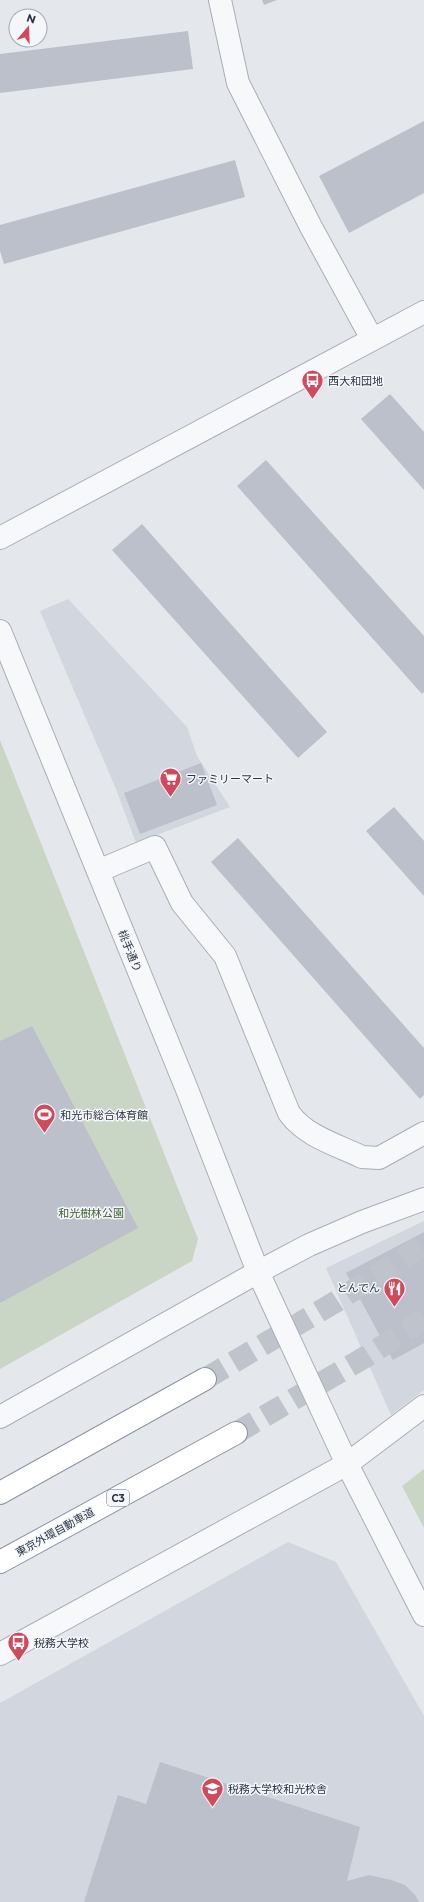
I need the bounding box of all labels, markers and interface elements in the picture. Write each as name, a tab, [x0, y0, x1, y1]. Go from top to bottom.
north arrow	[8, 8, 48, 48]
text: N	[25, 10, 38, 27]
bus stop icon: 西大和団地	[300, 368, 326, 401]
place label: 西大和団地	[328, 374, 383, 388]
supermarket icon: ファミリーマート	[158, 766, 184, 799]
place label: ファミリーマート	[186, 772, 274, 786]
street label: 桃手通り	[115, 928, 145, 974]
sports icon: 和光市総合体育館	[32, 1102, 58, 1135]
place label: 和光市総合体育館	[60, 1108, 148, 1122]
park label: 和光樹林公園	[58, 1206, 124, 1220]
restaurant icon: とんでん	[382, 1275, 408, 1308]
place label: とんでん	[337, 1281, 380, 1295]
road number: C3	[107, 1490, 129, 1506]
street label: 東京外環自動車道	[13, 1505, 97, 1559]
bus stop icon: 税務大学校	[5, 1630, 31, 1663]
place label: 税務大学校	[34, 1636, 89, 1650]
school or university icon: 税務大学校和光校舎	[199, 1776, 225, 1809]
place label: 税務大学校和光校舎	[228, 1782, 327, 1796]

